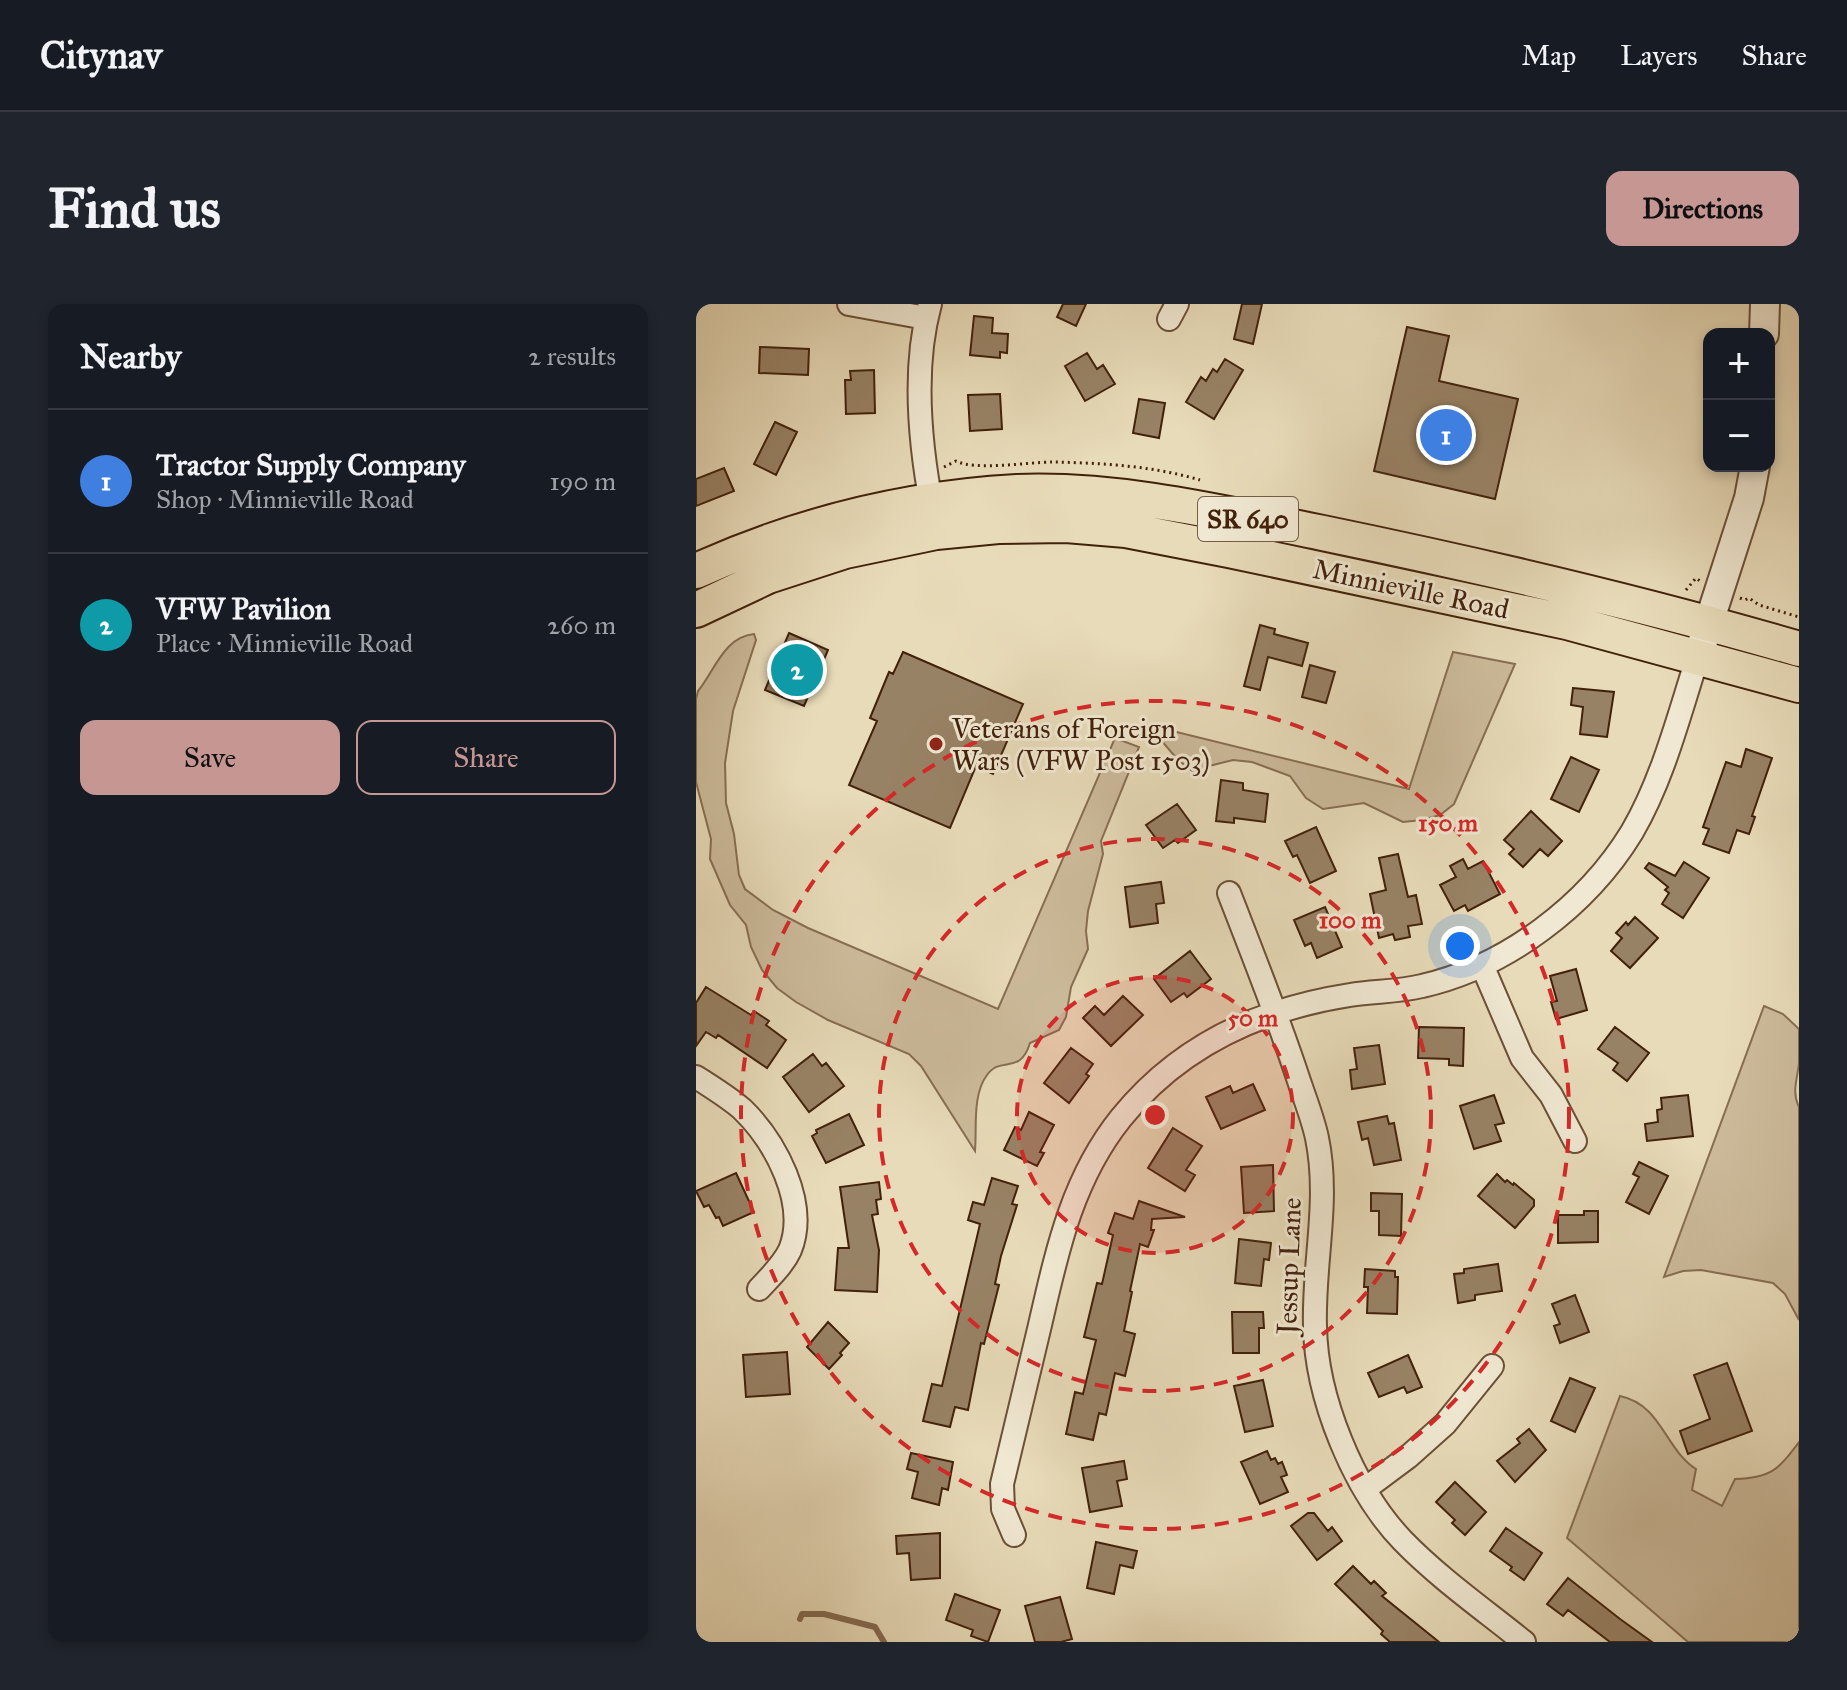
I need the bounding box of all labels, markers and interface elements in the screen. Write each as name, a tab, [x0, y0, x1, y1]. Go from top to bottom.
text: Citynav	[40, 32, 162, 78]
text: Map	[1521, 38, 1576, 73]
text: Layers	[1620, 38, 1698, 73]
text: Share	[1742, 38, 1807, 73]
button: Directions	[1606, 171, 1799, 246]
text: Find us	[48, 174, 221, 242]
map controls	[1703, 328, 1775, 472]
button: +	[1703, 328, 1775, 400]
text: Nearby	[80, 336, 182, 377]
text: 2 results	[528, 340, 616, 372]
button: −	[1703, 400, 1775, 472]
pin: 1	[1420, 405, 1472, 465]
text: Tractor Supply Company	[156, 447, 466, 483]
text: 1	[101, 465, 111, 497]
text: 190 m	[549, 465, 616, 497]
text: Shop · Minnieville Road	[156, 483, 414, 515]
road number: SR 640	[1198, 497, 1298, 541]
street label: Minnieville Road	[1310, 551, 1512, 627]
text: VFW Pavilion	[156, 591, 331, 627]
text: 2	[100, 609, 112, 641]
text: 260 m	[547, 609, 616, 641]
text: Place · Minnieville Road	[156, 627, 413, 659]
pin: 2	[771, 640, 823, 700]
place label: Veterans of Foreign Wars (VFW Post 1503)	[951, 711, 1210, 778]
button: Save	[80, 720, 340, 795]
button: Share	[356, 720, 616, 795]
marker: Veterans of Foreign Wars (VFW Post 1503)	[927, 735, 945, 753]
text: 150 m	[1418, 808, 1479, 838]
text: 100 m	[1319, 905, 1382, 935]
your location	[1440, 926, 1480, 966]
text: 50 m	[1228, 1003, 1279, 1033]
centre of rings	[1141, 1101, 1169, 1129]
street label: Jessup Lane	[1269, 1197, 1309, 1338]

